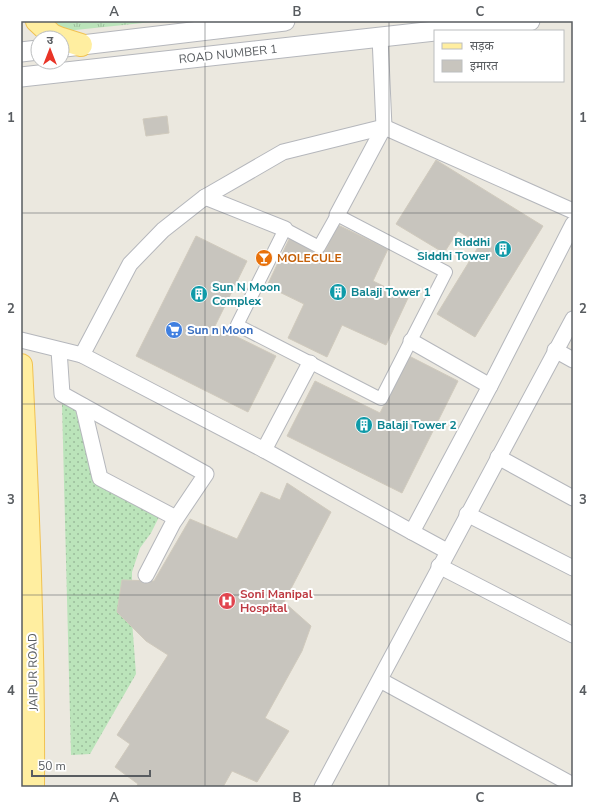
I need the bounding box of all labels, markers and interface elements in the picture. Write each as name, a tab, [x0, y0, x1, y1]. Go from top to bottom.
text: A	[109, 3, 119, 21]
text: B	[293, 3, 302, 21]
text: C	[476, 3, 485, 21]
north arrow	[30, 30, 70, 70]
legend	[434, 30, 564, 82]
text: उ	[47, 33, 54, 48]
text: सड़क	[470, 38, 495, 54]
street label: ROAD NUMBER 1	[178, 41, 278, 67]
text: इमारत	[470, 58, 499, 74]
text: 1	[7, 109, 15, 127]
text: 1	[579, 109, 587, 127]
place label: Riddhi Siddhi Tower	[417, 234, 490, 264]
building icon: Riddhi Siddhi Tower	[493, 239, 513, 259]
bar icon: MOLECULE	[254, 248, 274, 268]
place label: MOLECULE	[277, 250, 342, 266]
place label: Sun N Moon Complex	[212, 279, 280, 309]
building icon: Balaji Tower 1	[328, 282, 348, 302]
building icon: Sun N Moon Complex	[189, 284, 209, 304]
place label: Balaji Tower 1	[351, 284, 431, 300]
text: 2	[7, 300, 15, 318]
text: 2	[579, 300, 587, 318]
supermarket icon: Sun n Moon	[164, 320, 184, 340]
place label: Sun n Moon	[187, 322, 253, 338]
building icon: Balaji Tower 2	[354, 415, 374, 435]
place label: Balaji Tower 2	[377, 417, 457, 433]
text: 3	[7, 491, 15, 509]
text: 3	[579, 491, 587, 509]
place label: Soni Manipal Hospital	[240, 586, 313, 616]
hospital icon: Soni Manipal Hospital	[217, 591, 237, 611]
street label: JAIPUR ROAD	[24, 633, 42, 712]
text: 4	[7, 682, 15, 700]
text: 4	[579, 682, 587, 700]
scale bar	[32, 752, 150, 778]
text: 50 m	[38, 758, 66, 774]
text: A	[109, 789, 119, 807]
text: B	[293, 789, 302, 807]
text: C	[476, 789, 485, 807]

